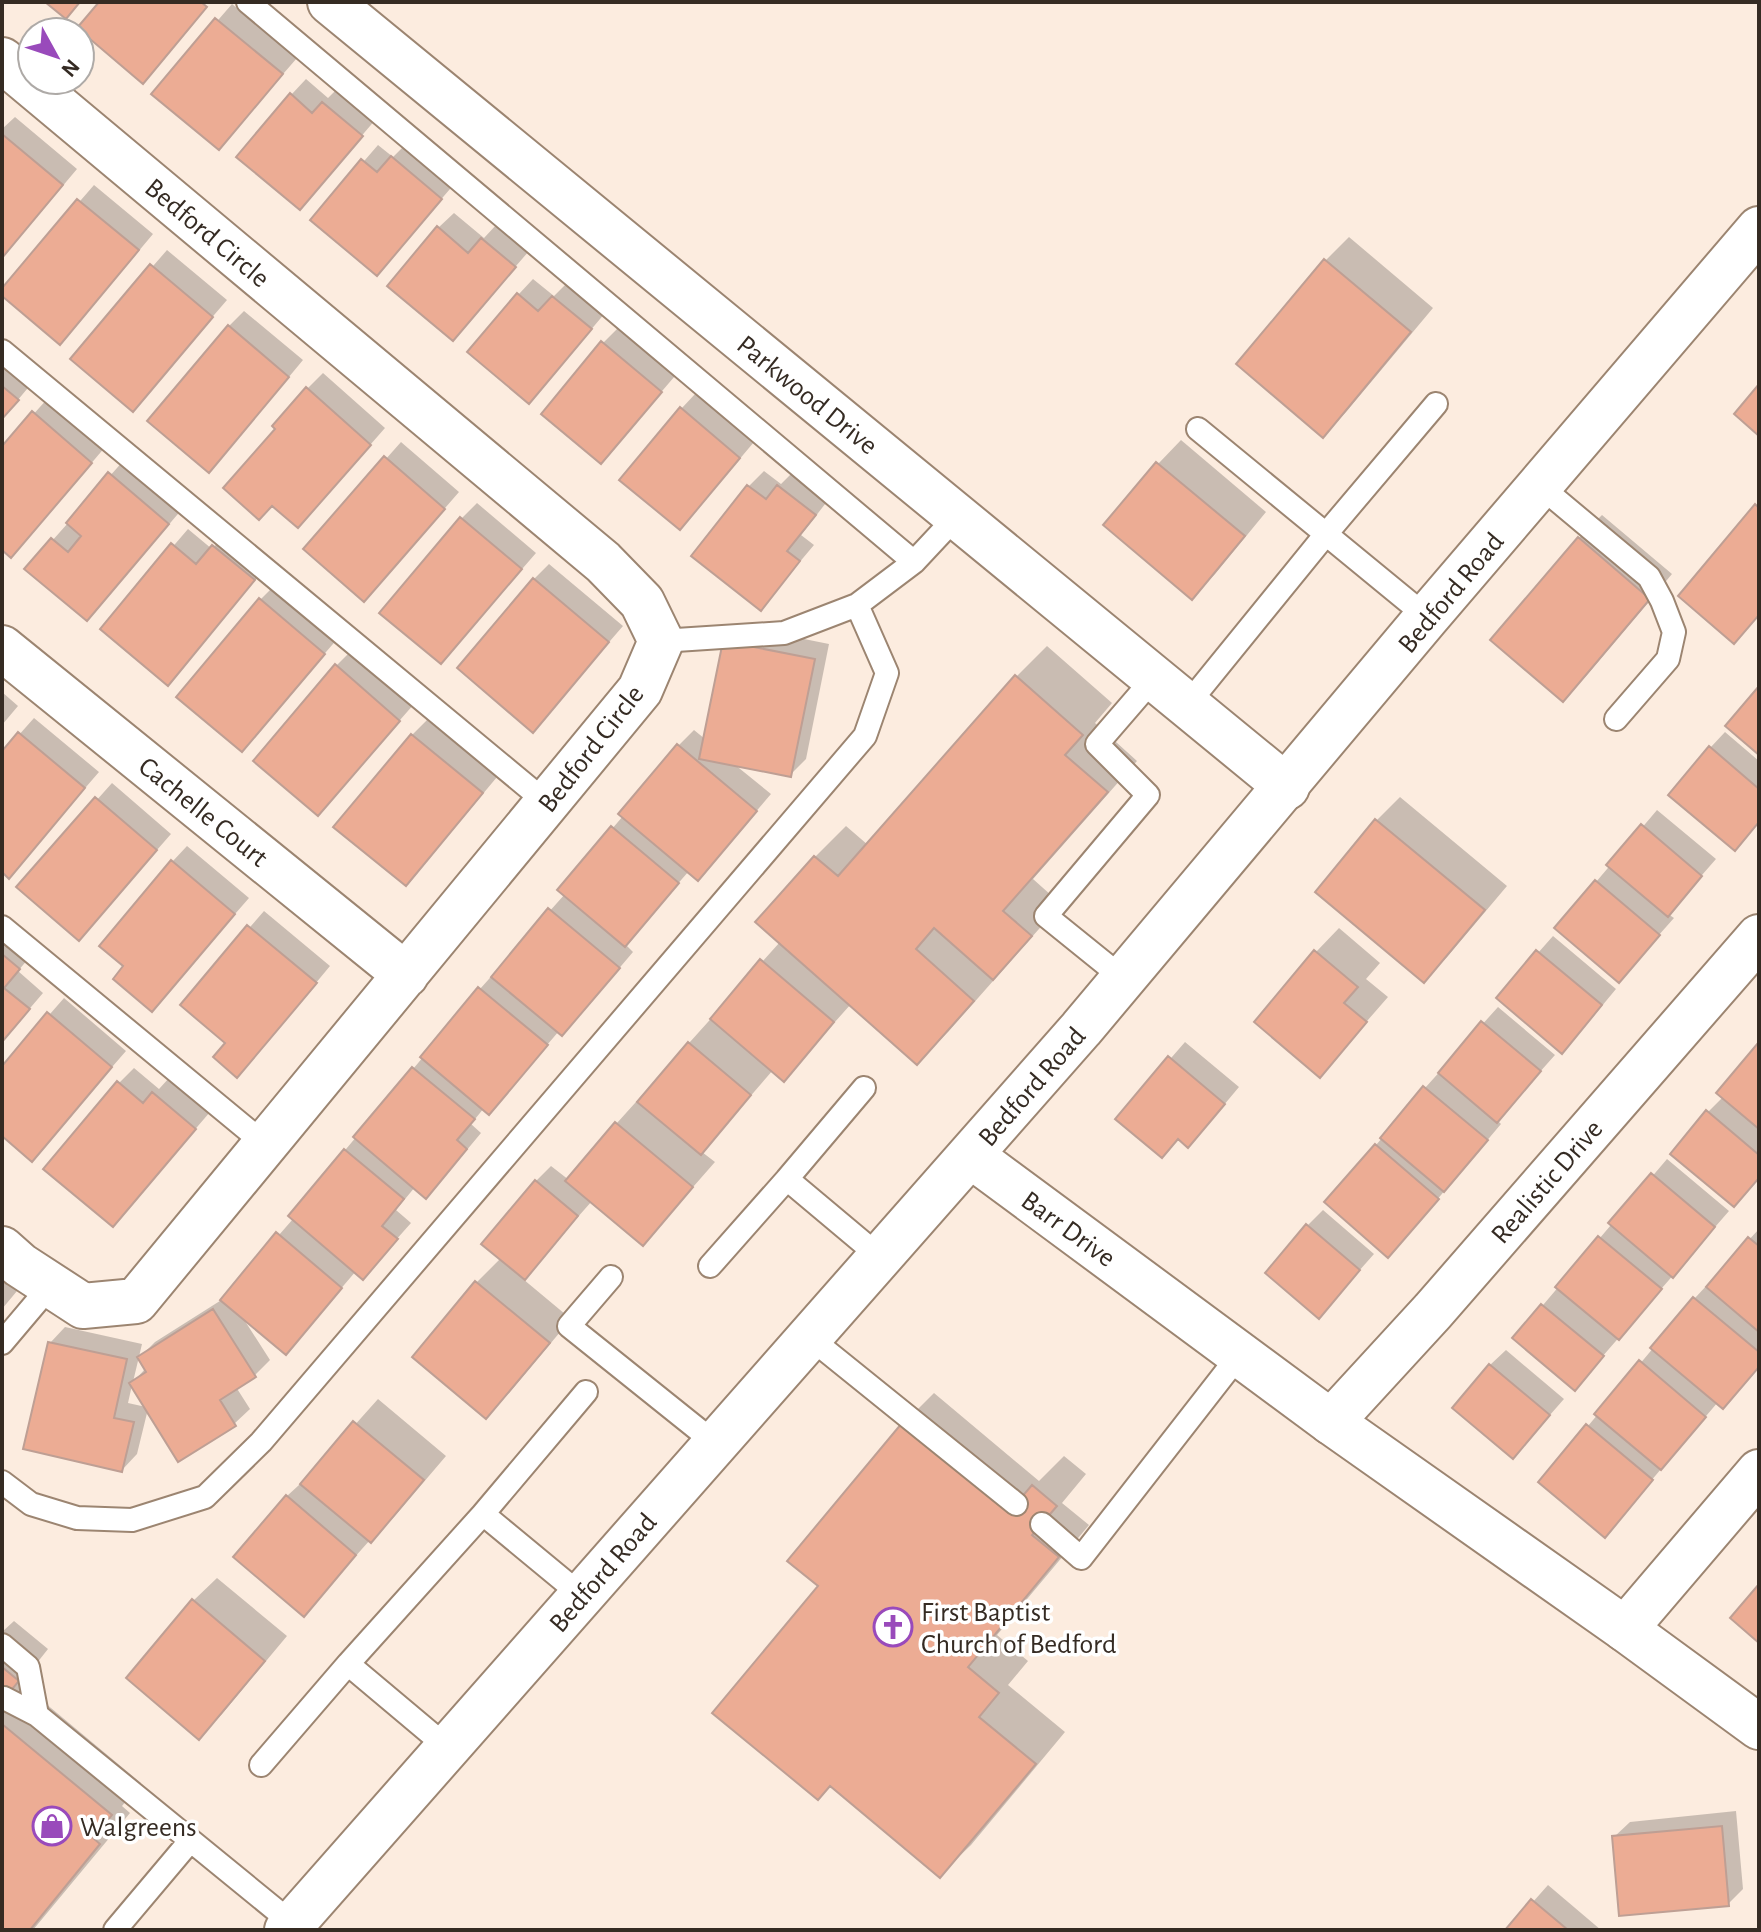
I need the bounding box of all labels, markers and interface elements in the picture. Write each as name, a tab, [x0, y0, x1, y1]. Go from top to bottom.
north arrow	[16, 16, 96, 96]
text: N	[57, 55, 84, 81]
street label: Bedford Circle	[139, 174, 274, 293]
street label: Parkwood Drive	[731, 331, 882, 460]
street label: Bedford Road	[1393, 528, 1510, 659]
street label: Bedford Circle	[534, 680, 650, 818]
street label: Cachelle Court	[133, 752, 273, 873]
street label: Bedford Road	[974, 1022, 1091, 1152]
street label: Realistic Drive	[1486, 1115, 1609, 1250]
street label: Barr Drive	[1016, 1186, 1120, 1273]
street label: Bedford Road	[545, 1508, 662, 1638]
place label: First Baptist Church of Bedford	[921, 1599, 1117, 1659]
church icon: First Baptist Church of Bedford	[872, 1606, 914, 1648]
shop icon: Walgreens	[31, 1805, 73, 1847]
place label: Walgreens	[80, 1814, 197, 1842]

